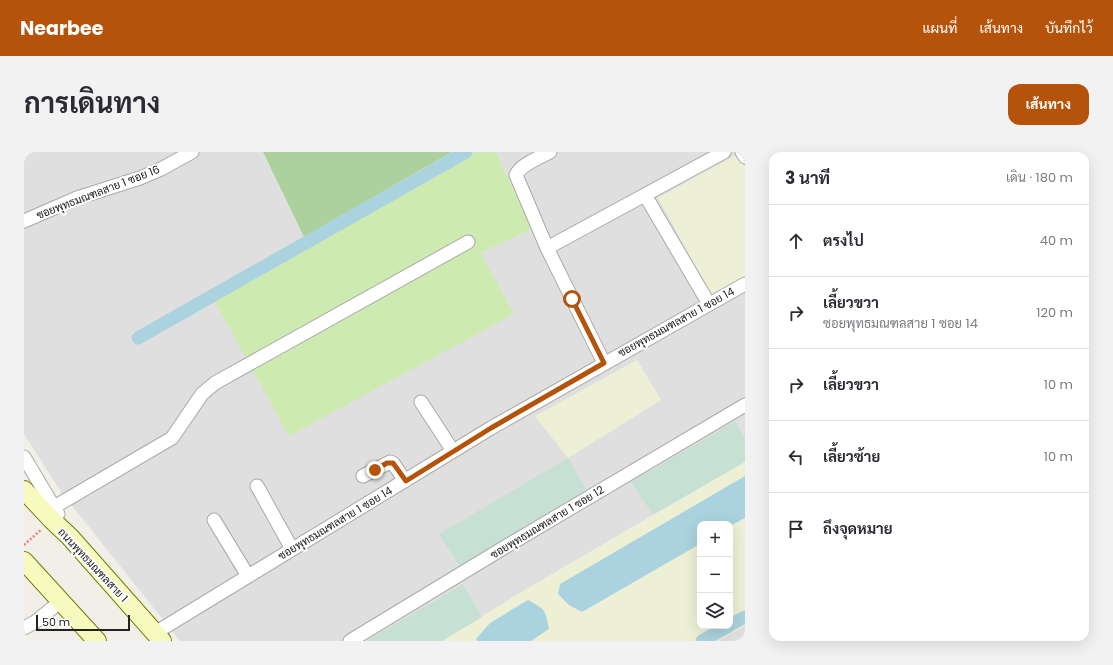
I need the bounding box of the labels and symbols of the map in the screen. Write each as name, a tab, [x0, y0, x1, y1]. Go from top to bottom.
street label: ซอยพุทธมณฑลสาย 1 ซอย 16	[34, 161, 162, 224]
street label: ซอยพุทธมณฑลสาย 1 ซอย 14	[615, 283, 738, 362]
route start	[563, 290, 581, 308]
route end	[366, 461, 384, 479]
street label: ซอยพุทธมณฑลสาย 1 ซอย 14	[275, 482, 396, 564]
street label: ซอยพุทธมณฑลสาย 1 ซอย 12	[487, 482, 608, 563]
street label: ถนนพุทธมณฑลสาย 1	[54, 524, 132, 606]
scale bar	[36, 613, 130, 632]

